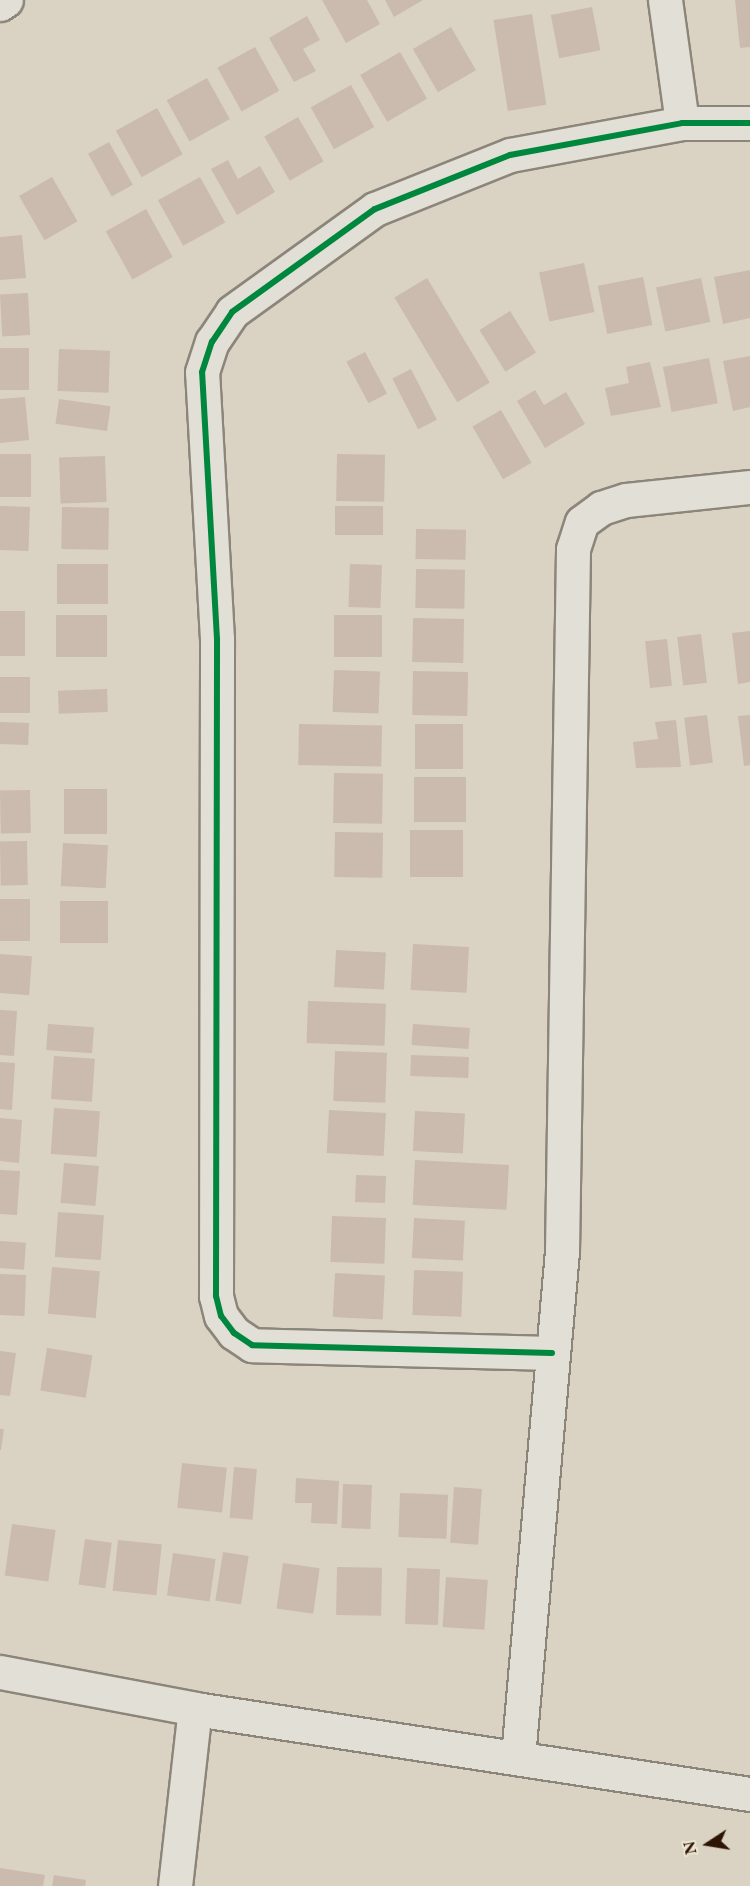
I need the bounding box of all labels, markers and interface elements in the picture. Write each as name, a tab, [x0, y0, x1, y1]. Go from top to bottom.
north arrow	[678, 1814, 738, 1874]
text: N	[678, 1839, 702, 1856]

